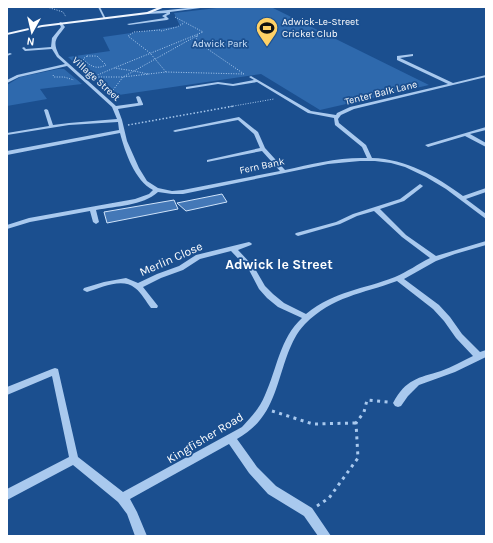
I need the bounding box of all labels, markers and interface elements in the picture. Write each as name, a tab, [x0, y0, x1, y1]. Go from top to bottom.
north arrow	[12, 12, 52, 52]
sports icon: Adwick-Le-Street Cricket Club	[254, 15, 280, 48]
place label: Adwick-Le-Street Cricket Club	[282, 16, 359, 40]
text: N	[26, 34, 35, 48]
park label: Adwick Park	[192, 38, 248, 50]
street label: Village Street	[70, 54, 123, 104]
street label: Tenter Balk Lane	[344, 78, 418, 108]
street label: Fern Bank	[238, 155, 286, 177]
street label: Merlin Close	[137, 239, 205, 279]
district label: Adwick le Street	[225, 256, 333, 273]
street label: Kingfisher Road	[164, 410, 246, 466]

